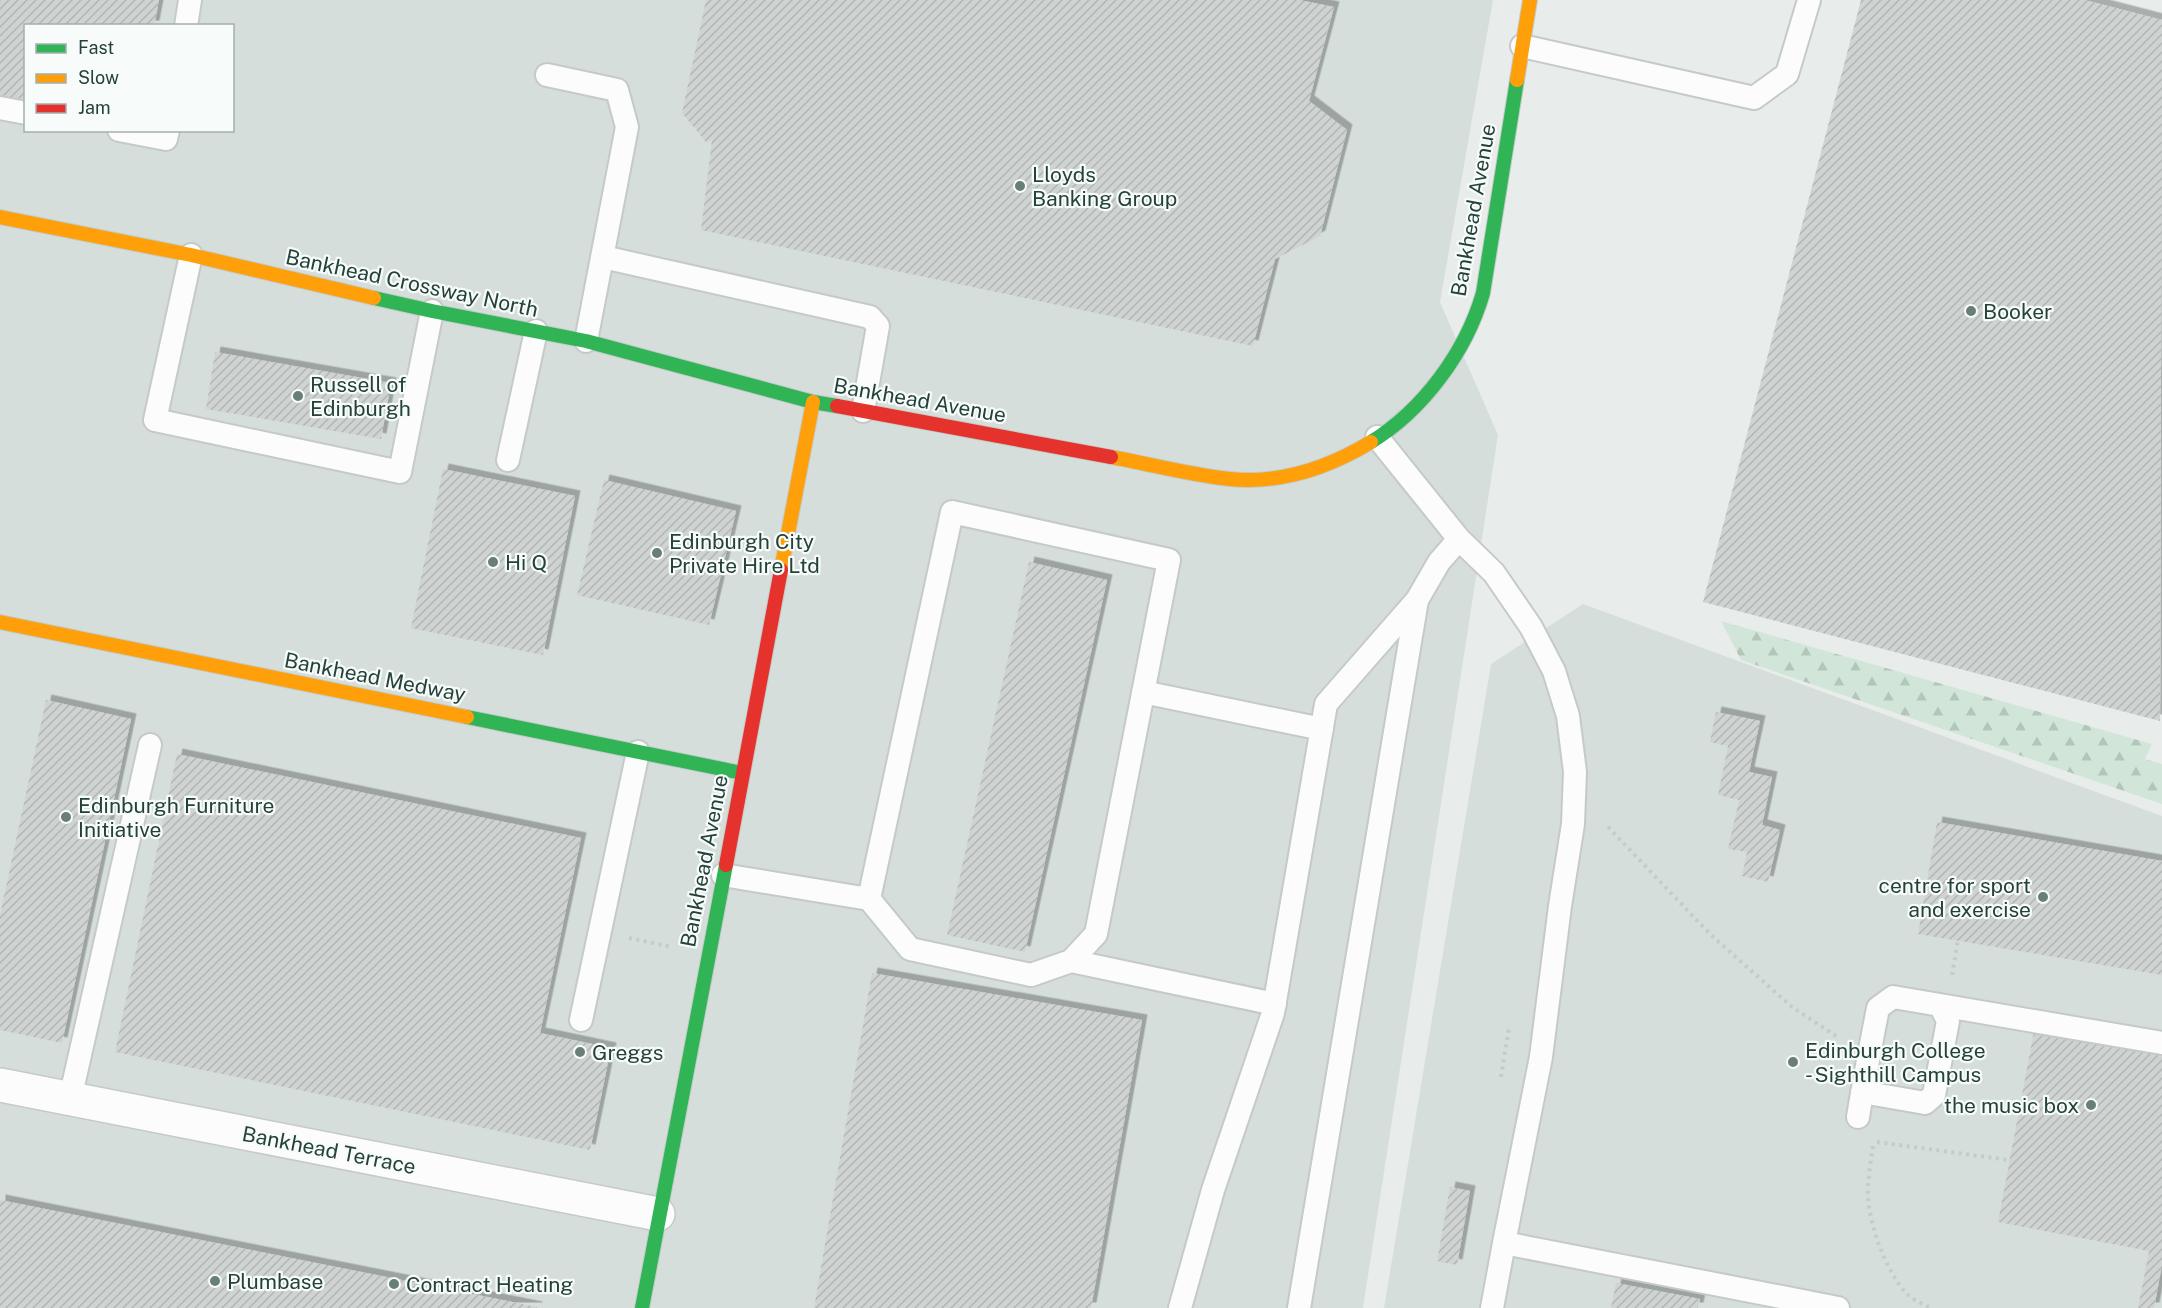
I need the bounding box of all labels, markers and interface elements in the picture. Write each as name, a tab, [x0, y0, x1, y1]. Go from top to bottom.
legend	[24, 24, 234, 132]
text: Fast	[78, 37, 114, 58]
text: Slow	[78, 67, 119, 88]
text: Jam	[78, 97, 111, 118]
street label: Bankhead Avenue	[1446, 122, 1500, 298]
place label: Lloyds Banking Group	[1032, 162, 1177, 211]
marker: Lloyds Banking Group	[1013, 179, 1027, 193]
street label: Bankhead Crossway North	[283, 244, 541, 322]
place label: Booker	[1983, 299, 2052, 324]
marker: Booker	[1964, 304, 1978, 318]
place label: Russell of Edinburgh	[310, 372, 411, 421]
street label: Bankhead Avenue	[832, 373, 1008, 427]
marker: Russell of Edinburgh	[291, 389, 305, 403]
place label: Edinburgh City Private Hire Ltd	[669, 529, 820, 578]
marker: Edinburgh City Private Hire Ltd	[650, 546, 664, 560]
place label: Hi Q	[505, 550, 547, 575]
marker: Hi Q	[486, 555, 500, 569]
street label: Bankhead Medway	[282, 647, 468, 707]
street label: Bankhead Avenue	[675, 773, 733, 949]
place label: Edinburgh Furniture Initiative	[78, 793, 274, 842]
marker: Edinburgh Furniture Initiative	[59, 810, 73, 824]
place label: centre for sport and exercise	[1879, 873, 2031, 922]
marker: centre for sport and exercise	[2036, 890, 2050, 904]
place label: Edinburgh College - Sighthill Campus	[1805, 1038, 1986, 1087]
place label: Greggs	[592, 1040, 663, 1065]
marker: Greggs	[573, 1045, 587, 1059]
marker: Edinburgh College - Sighthill Campus	[1786, 1055, 1800, 1069]
place label: the music box	[1944, 1093, 2079, 1118]
marker: the music box	[2084, 1098, 2098, 1112]
street label: Bankhead Terrace	[240, 1121, 418, 1179]
place label: Plumbase	[227, 1269, 323, 1294]
place label: Contract Heating	[406, 1272, 573, 1297]
marker: Plumbase	[208, 1274, 222, 1288]
marker: Contract Heating	[387, 1277, 401, 1291]

